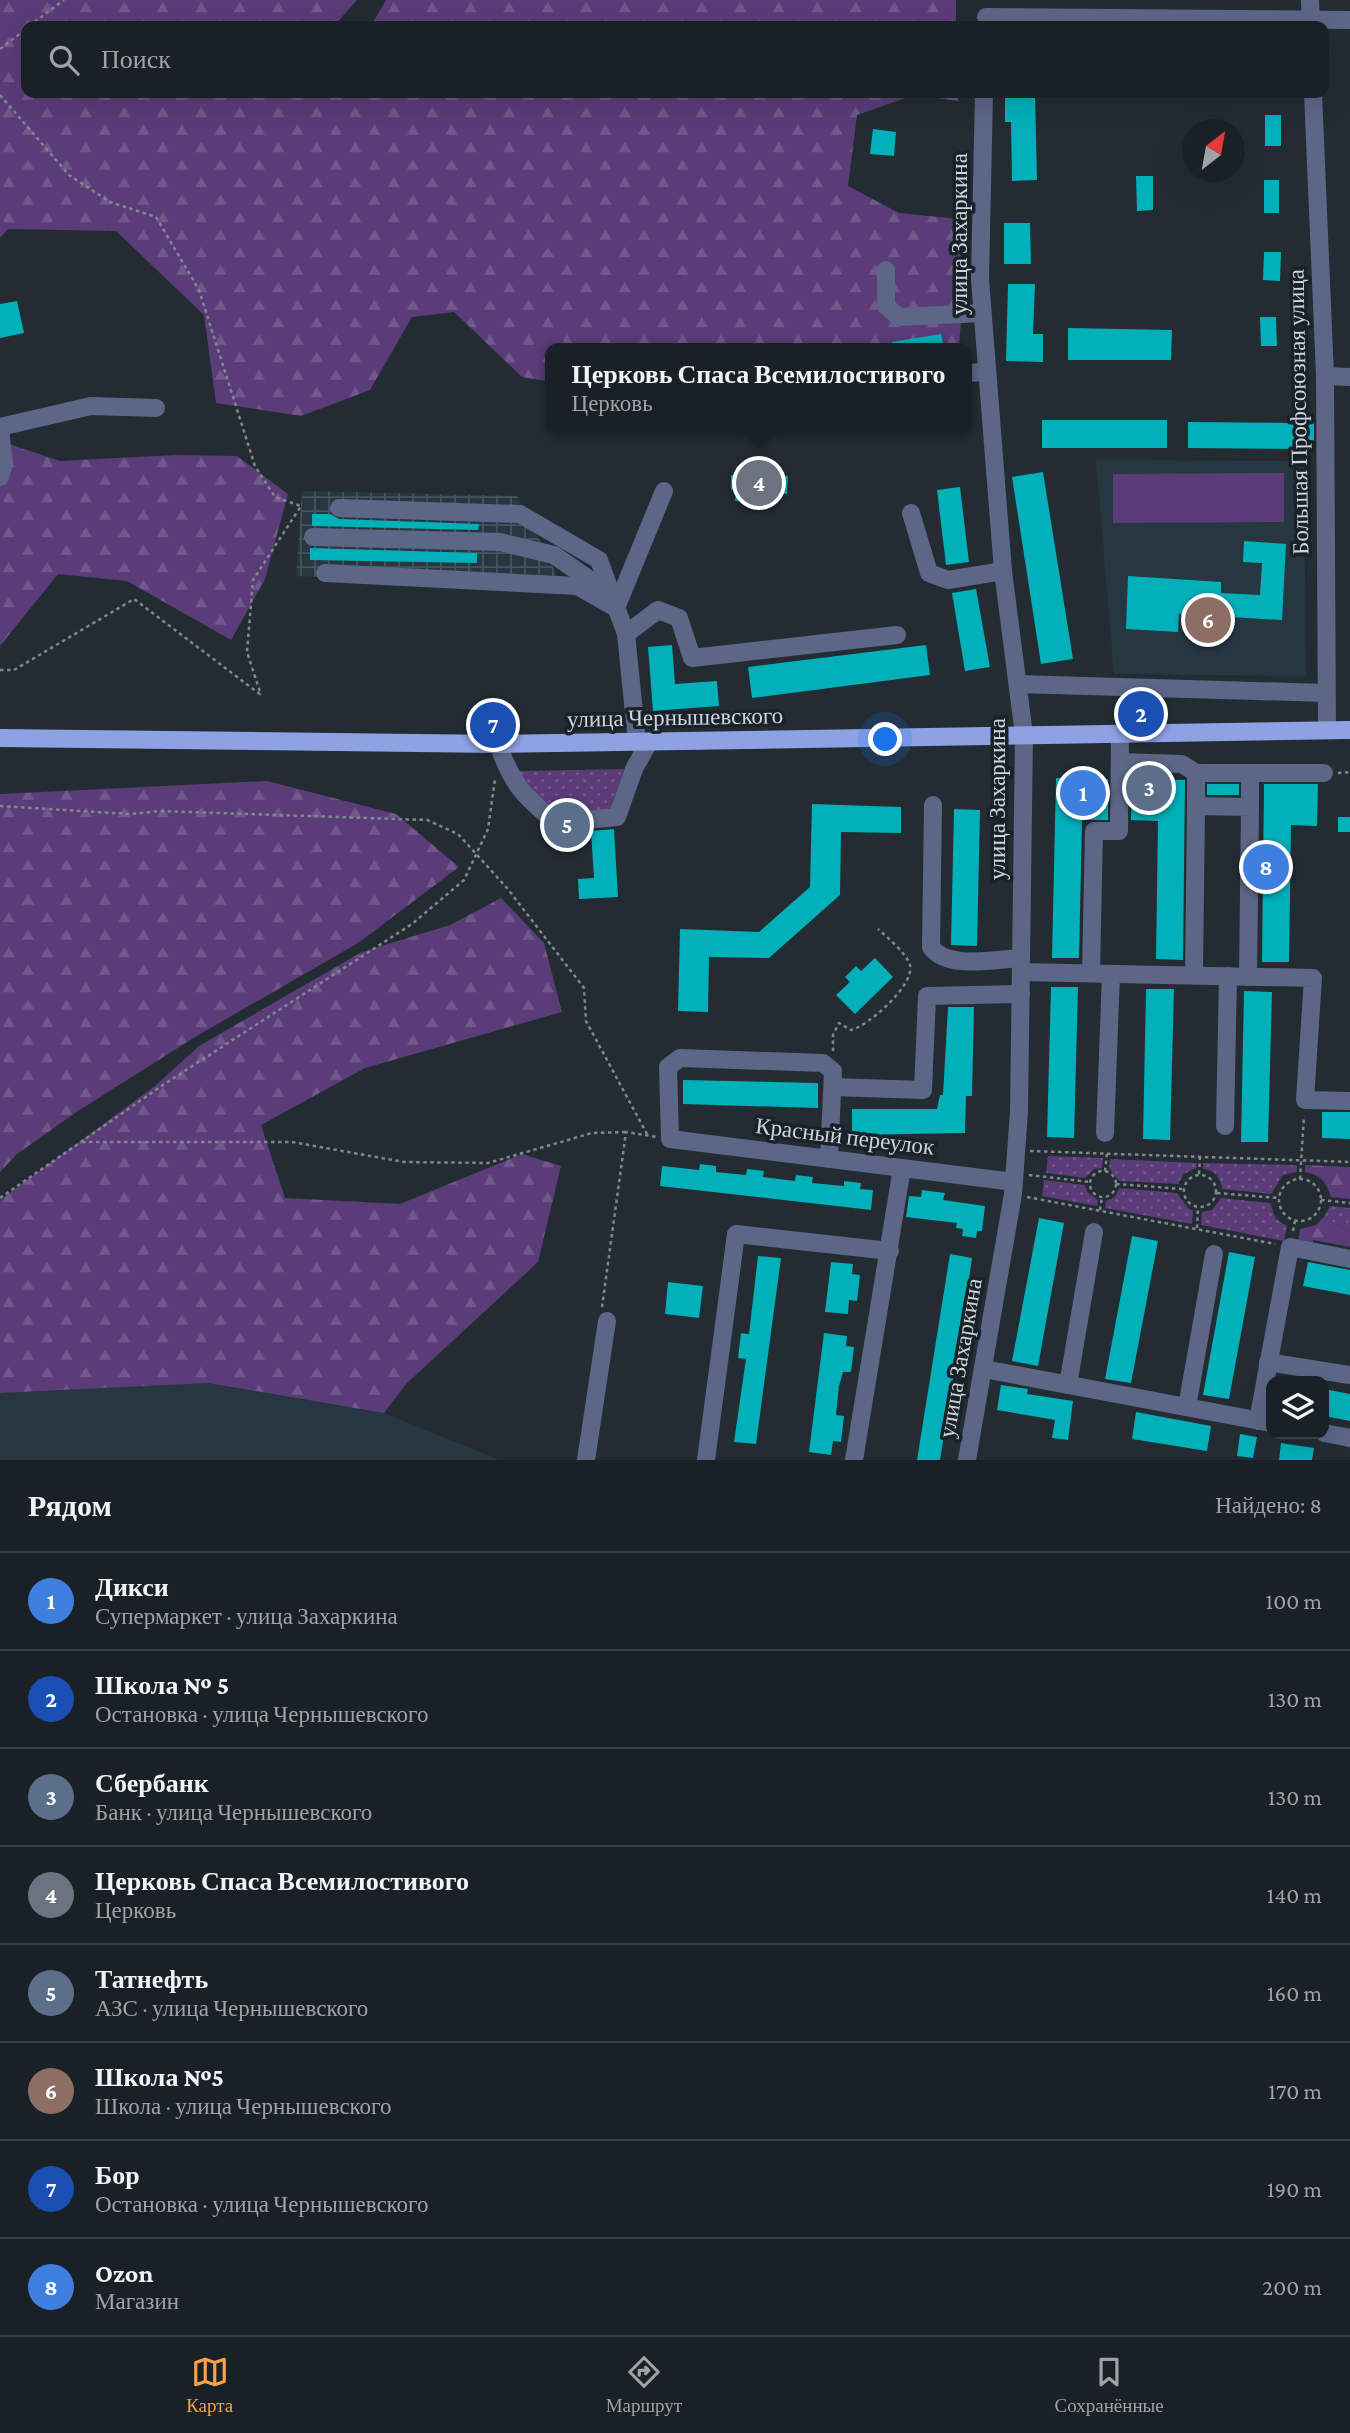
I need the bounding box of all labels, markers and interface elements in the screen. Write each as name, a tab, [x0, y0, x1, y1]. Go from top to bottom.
search box	[21, 21, 1329, 98]
icon: search	[45, 41, 83, 79]
text: Поиск	[101, 45, 171, 74]
north arrow	[1182, 119, 1245, 182]
street label: улица Захаркина	[946, 153, 972, 315]
street label: Большая Профсоюзная улица	[1283, 269, 1313, 555]
popup	[545, 343, 972, 434]
text: Церковь Спаса Всемилостивого	[572, 360, 945, 389]
text: Церковь	[572, 390, 653, 416]
pin: 4	[736, 457, 782, 509]
pin: 6	[1185, 594, 1231, 646]
pin: 2	[1118, 688, 1164, 740]
pin: 7	[470, 699, 516, 751]
street label: улица Чернышевского	[567, 702, 783, 732]
street label: улица Захаркина	[984, 718, 1010, 880]
your location	[868, 722, 902, 756]
pin: 3	[1126, 762, 1172, 814]
pin: 1	[1060, 767, 1106, 819]
pin: 5	[544, 799, 590, 851]
pin: 8	[1243, 841, 1289, 893]
street label: Красный переулок	[754, 1112, 937, 1160]
street label: улица Захаркина	[933, 1276, 987, 1440]
map controls	[1266, 1376, 1329, 1439]
button: layers	[1266, 1376, 1329, 1439]
text: Рядом	[28, 1489, 112, 1522]
text: Найдено: 8	[1215, 1492, 1322, 1518]
text: Дикси	[95, 1573, 169, 1602]
text: 1	[47, 1588, 55, 1614]
text: 100 m	[1266, 1588, 1322, 1614]
text: Супермаркет · улица Захаркина	[95, 1603, 398, 1629]
text: Школа № 5	[95, 1671, 229, 1700]
text: 2	[45, 1686, 57, 1712]
text: 130 m	[1268, 1686, 1322, 1712]
text: Остановка · улица Чернышевского	[95, 1701, 428, 1727]
text: Сбербанк	[95, 1769, 209, 1798]
text: 3	[45, 1784, 57, 1810]
text: 130 m	[1268, 1784, 1322, 1810]
text: Банк · улица Чернышевского	[95, 1799, 372, 1825]
text: Церковь Спаса Всемилостивого	[95, 1867, 469, 1896]
text: 4	[45, 1882, 57, 1908]
text: 140 m	[1267, 1882, 1322, 1908]
text: Церковь	[95, 1897, 176, 1923]
text: Татнефть	[95, 1965, 208, 1994]
text: 5	[45, 1980, 57, 2006]
text: 160 m	[1267, 1980, 1322, 2006]
text: АЗС · улица Чернышевского	[95, 1995, 368, 2021]
text: Школа №5	[95, 2063, 224, 2092]
text: 6	[45, 2078, 57, 2104]
text: 170 m	[1268, 2078, 1322, 2104]
text: Школа · улица Чернышевского	[95, 2093, 391, 2119]
text: Бор	[95, 2161, 140, 2190]
text: 7	[45, 2176, 57, 2202]
text: 190 m	[1267, 2176, 1322, 2202]
text: Остановка · улица Чернышевского	[95, 2191, 428, 2217]
text: Ozon	[95, 2259, 153, 2288]
text: 8	[44, 2274, 58, 2300]
text: 200 m	[1262, 2274, 1322, 2300]
text: Магазин	[95, 2288, 179, 2314]
tab: Карта	[186, 2353, 233, 2417]
tab: Маршрут	[606, 2353, 682, 2417]
tab: Сохранённые	[1055, 2353, 1164, 2417]

